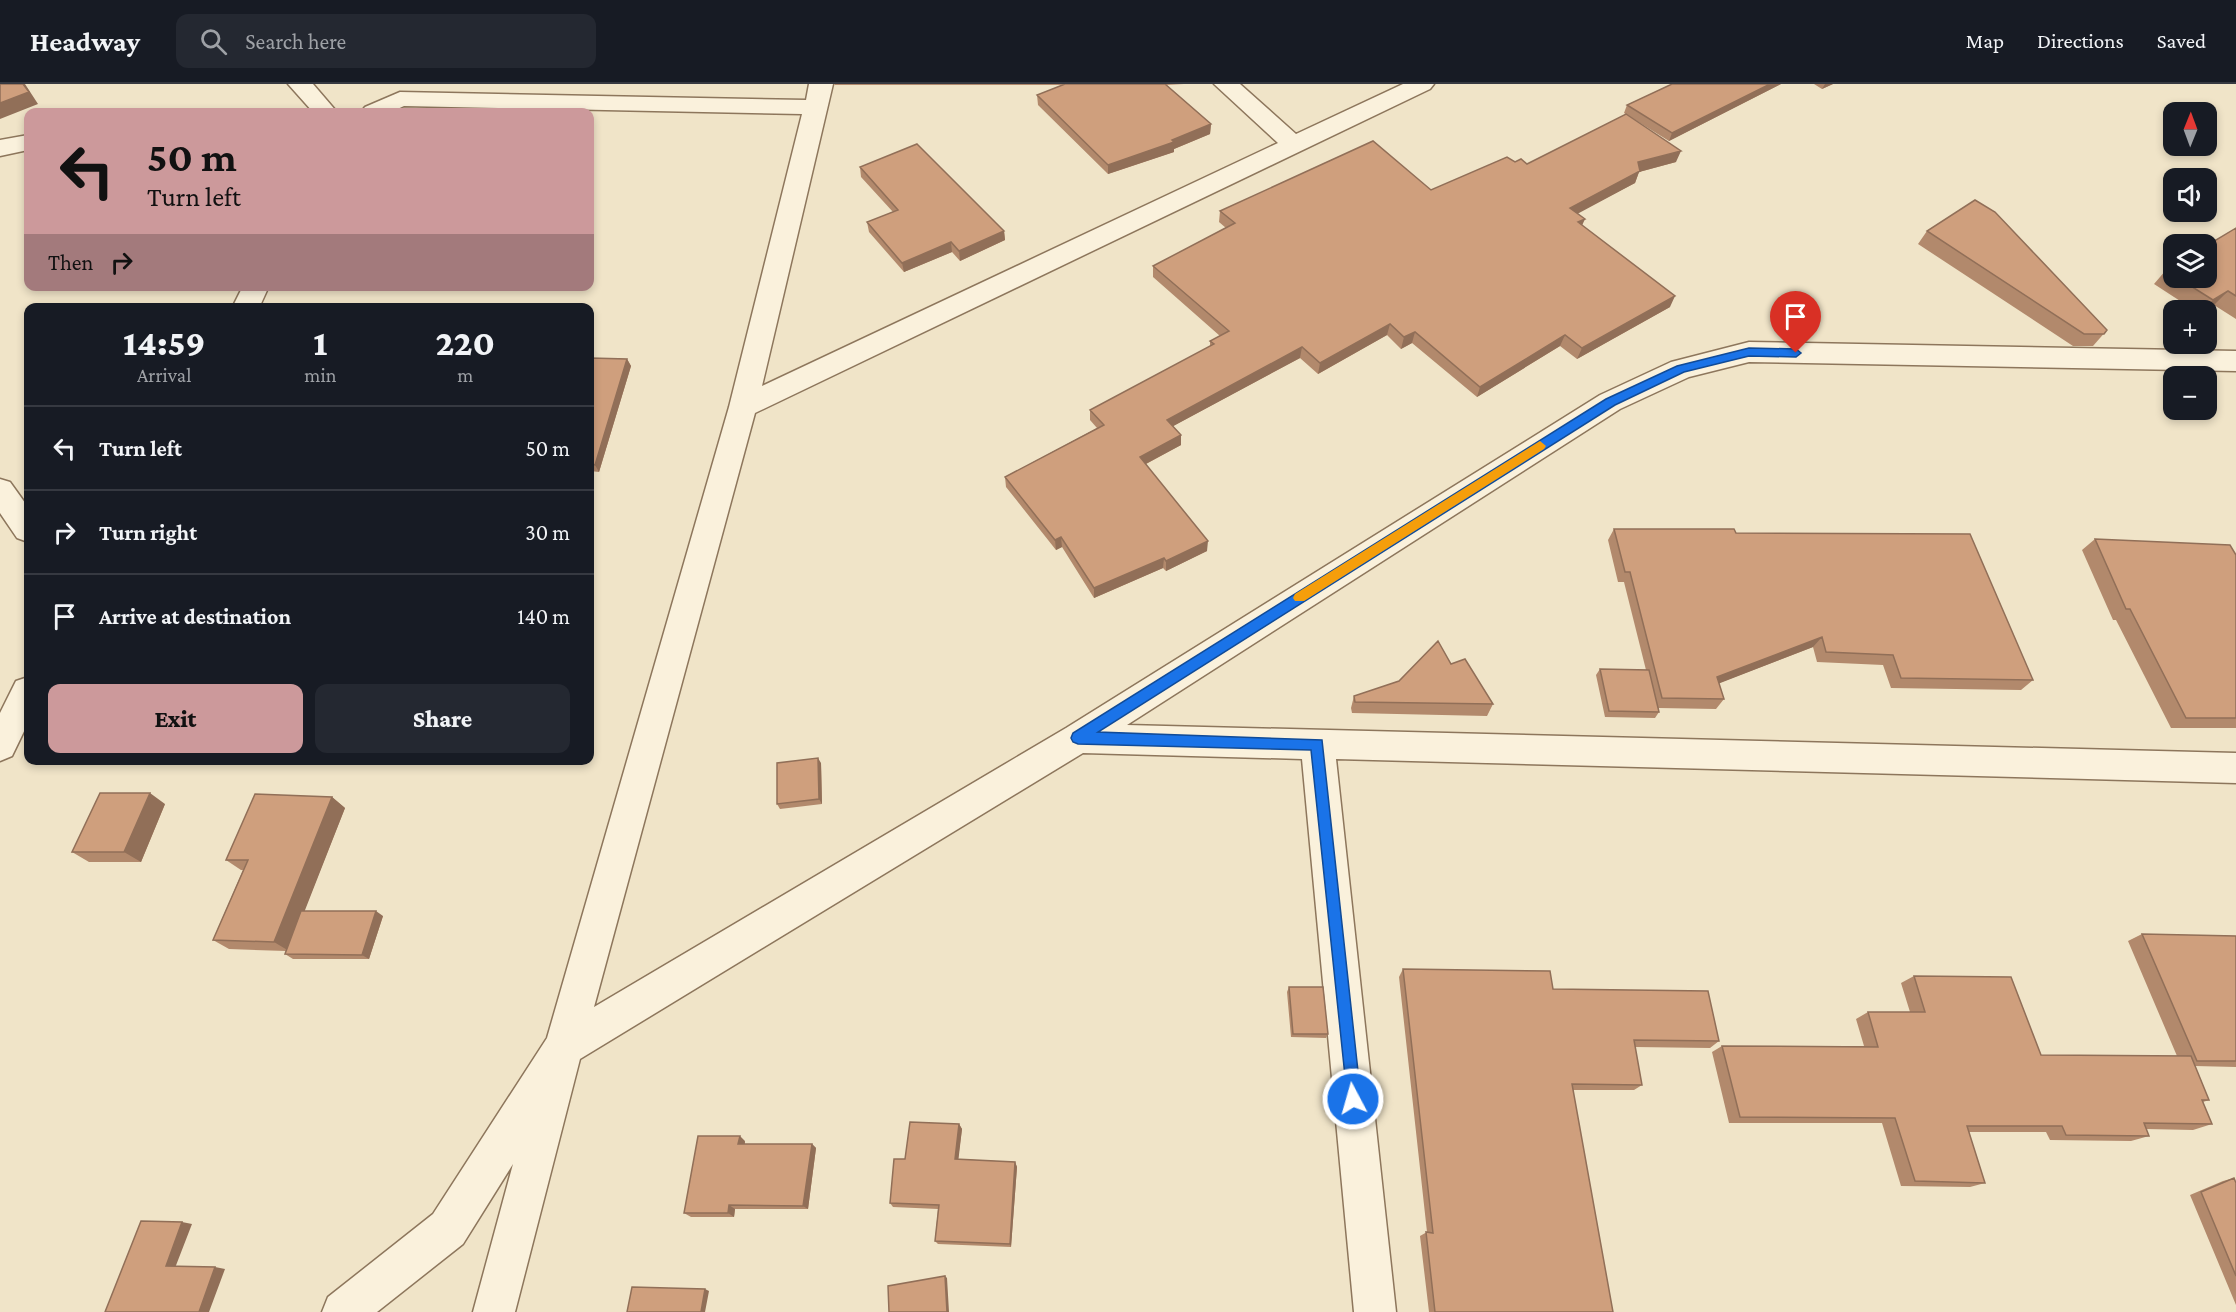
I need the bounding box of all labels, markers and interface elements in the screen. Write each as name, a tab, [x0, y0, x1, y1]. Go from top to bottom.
search box	[176, 14, 596, 68]
icon: search	[197, 25, 230, 58]
text: Headway	[30, 26, 140, 57]
text: Search here	[245, 29, 346, 54]
text: Map	[1966, 29, 2004, 53]
text: Directions	[2037, 29, 2124, 53]
text: Saved	[2157, 29, 2206, 53]
north arrow	[2163, 102, 2217, 156]
map controls	[2163, 102, 2217, 420]
icon: left	[48, 132, 126, 210]
text: 50 m	[147, 133, 237, 180]
button: sound	[2163, 168, 2217, 222]
text: Turn left	[147, 182, 241, 212]
button: layers	[2163, 234, 2217, 288]
icon: right	[105, 246, 138, 279]
text: Then	[48, 250, 93, 275]
pin	[1770, 291, 1821, 353]
icon: arrive	[1779, 300, 1812, 333]
button: +	[2163, 300, 2217, 354]
text: 14:59	[123, 323, 205, 363]
text: 1	[313, 323, 327, 363]
text: 220	[435, 323, 495, 363]
text: Arrival	[137, 364, 191, 386]
text: min	[304, 364, 336, 386]
text: m	[457, 364, 473, 386]
button: −	[2163, 366, 2217, 420]
icon: left	[48, 432, 81, 465]
text: Turn left	[99, 436, 182, 461]
text: 50 m	[525, 436, 570, 461]
icon: right	[48, 516, 81, 549]
text: Turn right	[99, 520, 197, 545]
text: 30 m	[525, 520, 570, 545]
icon: arrive	[48, 600, 81, 633]
text: Arrive at destination	[99, 604, 291, 629]
text: 140 m	[517, 604, 570, 629]
button: Exit	[48, 684, 303, 753]
button: Share	[315, 684, 570, 753]
position arrow	[1321, 1067, 1385, 1131]

